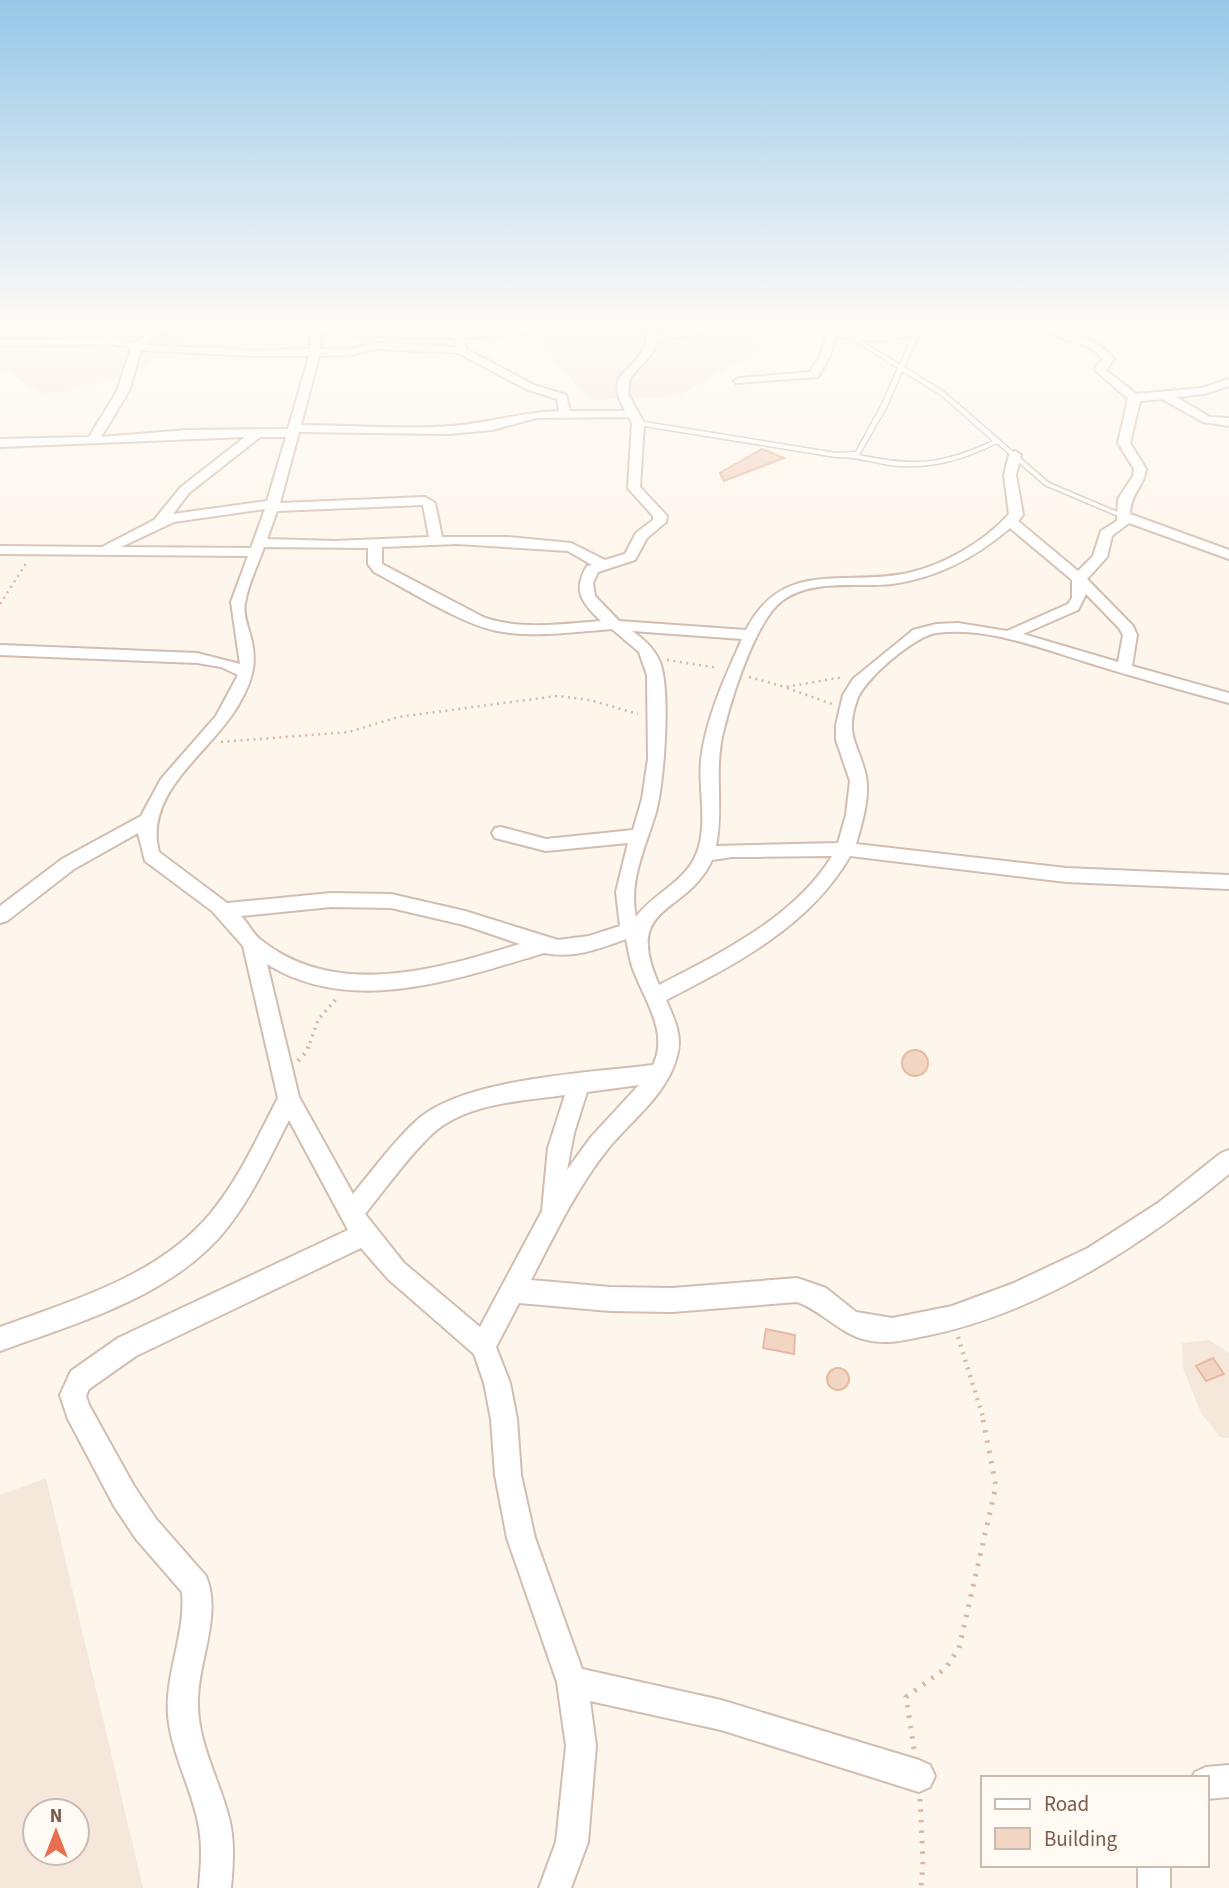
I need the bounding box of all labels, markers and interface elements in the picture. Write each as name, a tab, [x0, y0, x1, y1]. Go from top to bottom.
legend	[981, 1776, 1208, 1867]
text: Road	[1044, 1789, 1089, 1819]
north arrow	[21, 1797, 91, 1867]
text: N	[50, 1803, 62, 1830]
text: Building	[1044, 1824, 1118, 1854]

